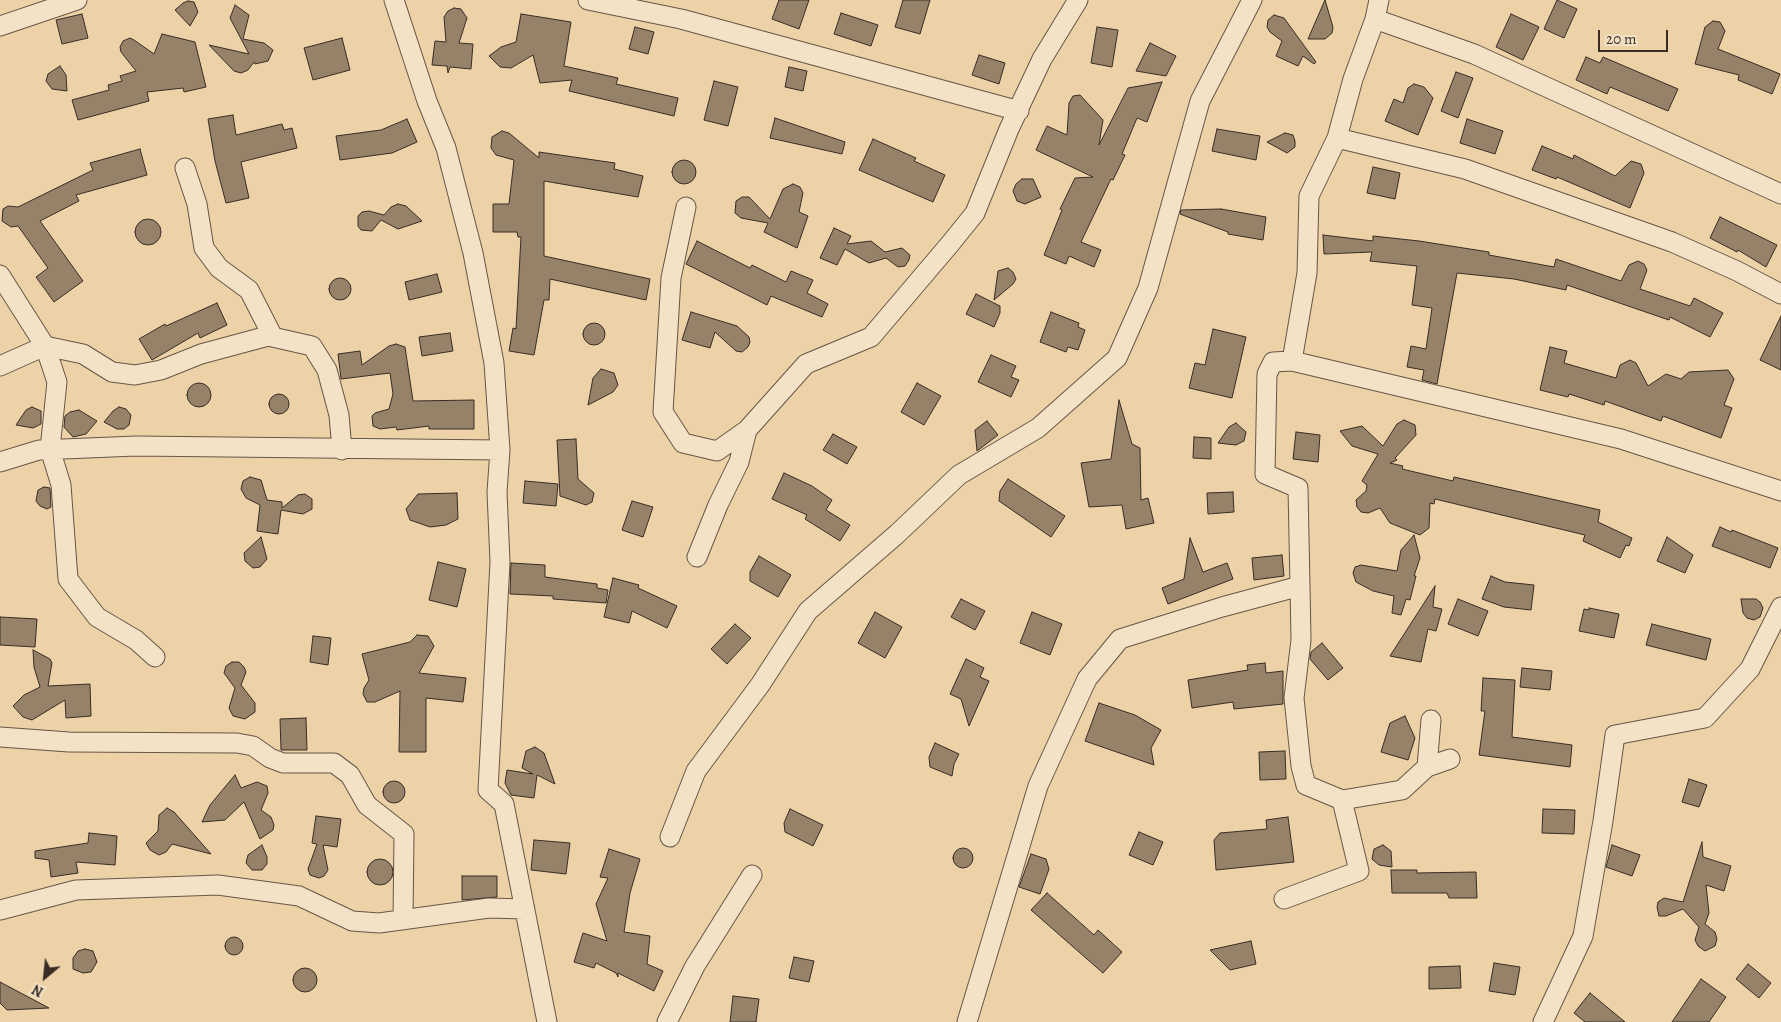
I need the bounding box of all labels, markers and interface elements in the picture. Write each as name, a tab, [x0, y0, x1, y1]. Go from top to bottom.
scale bar	[1601, 20, 1671, 52]
text: 20 m	[1606, 29, 1637, 49]
north arrow	[20, 952, 70, 1002]
text: N	[29, 980, 47, 1001]

